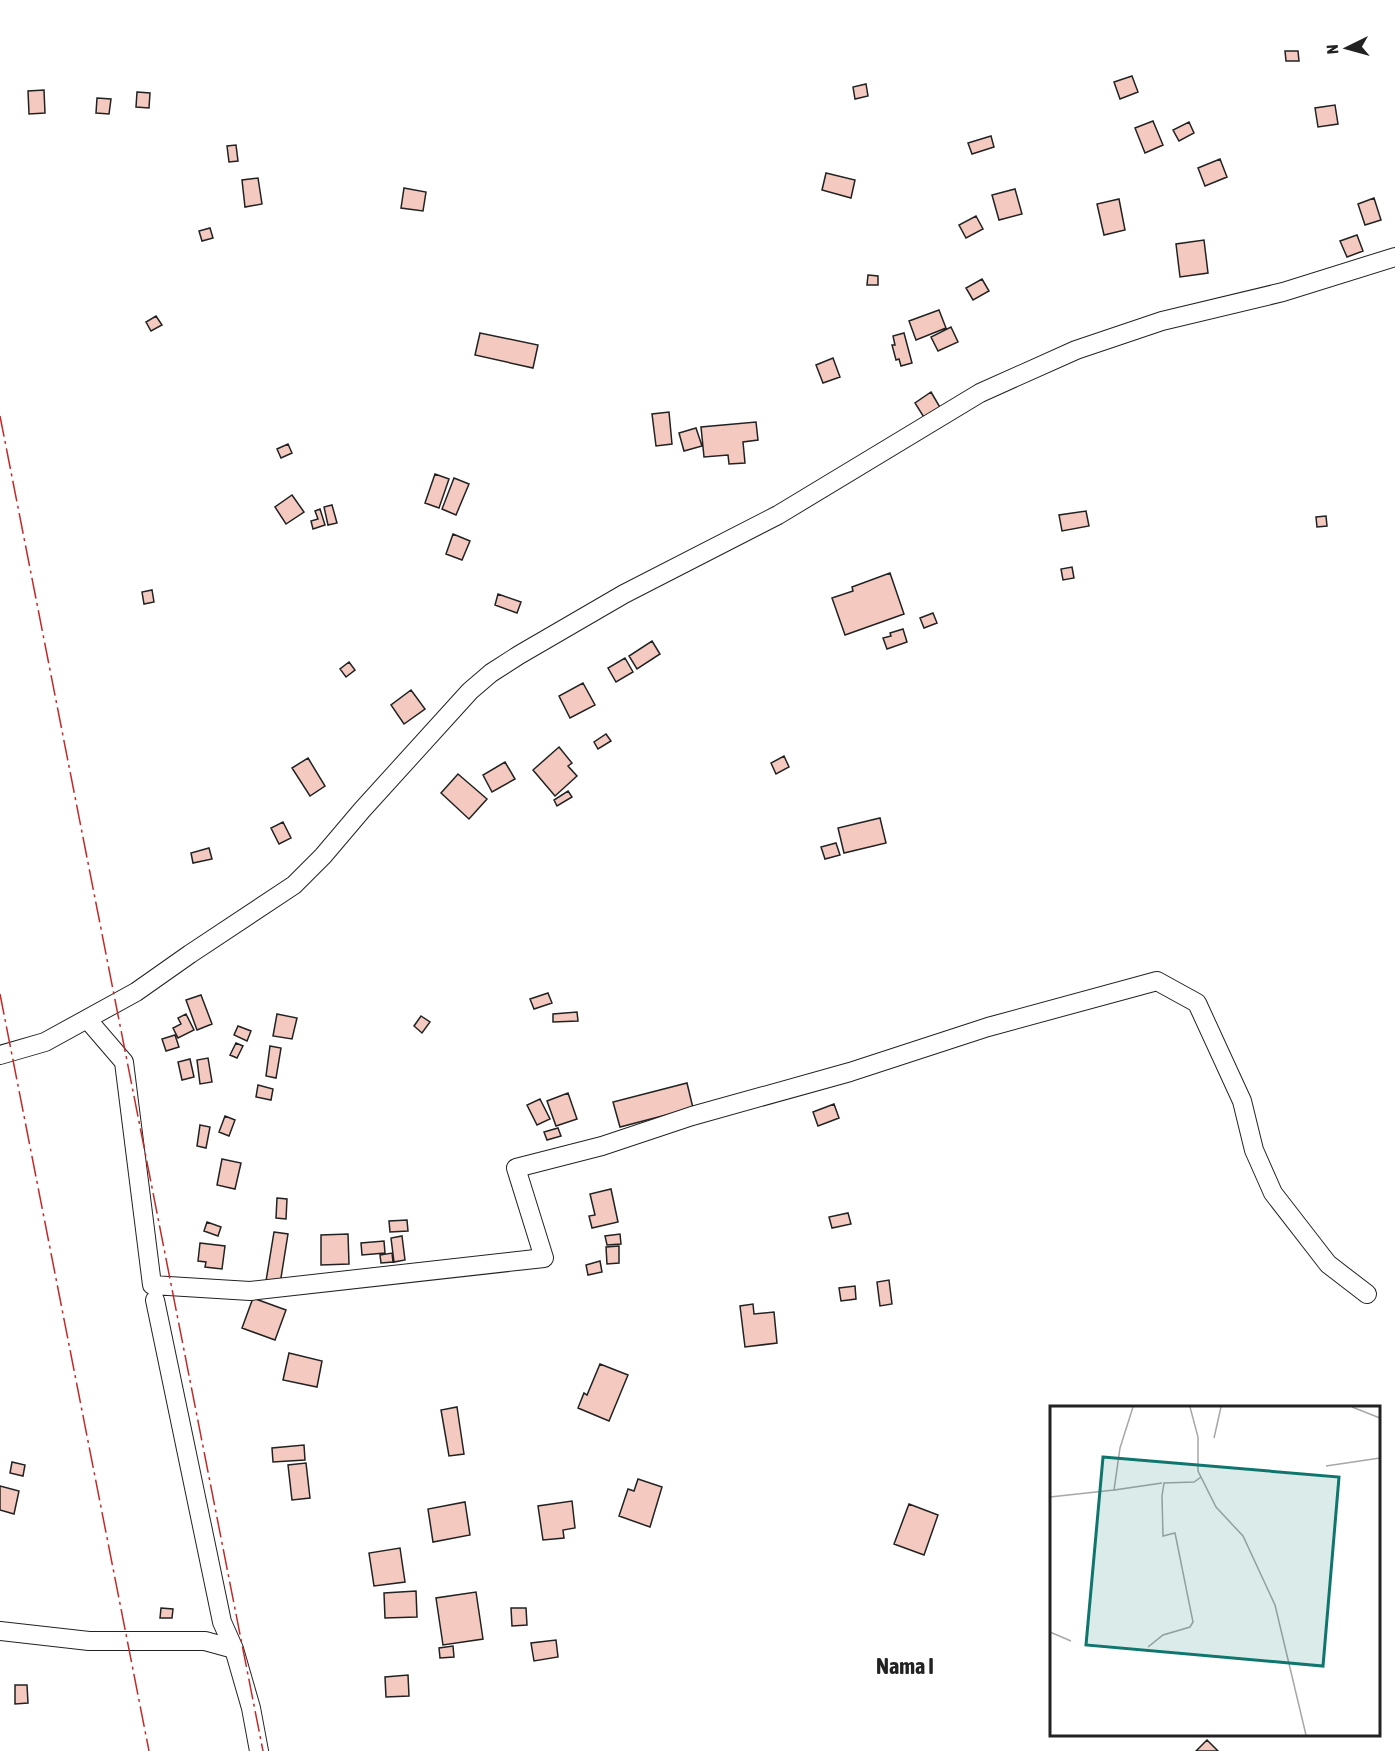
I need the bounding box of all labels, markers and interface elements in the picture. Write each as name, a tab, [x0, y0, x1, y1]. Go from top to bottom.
north arrow	[1317, 18, 1377, 78]
text: N	[1323, 44, 1341, 55]
inset map	[1050, 1406, 1380, 1736]
district label: Nama I	[876, 1653, 934, 1679]

